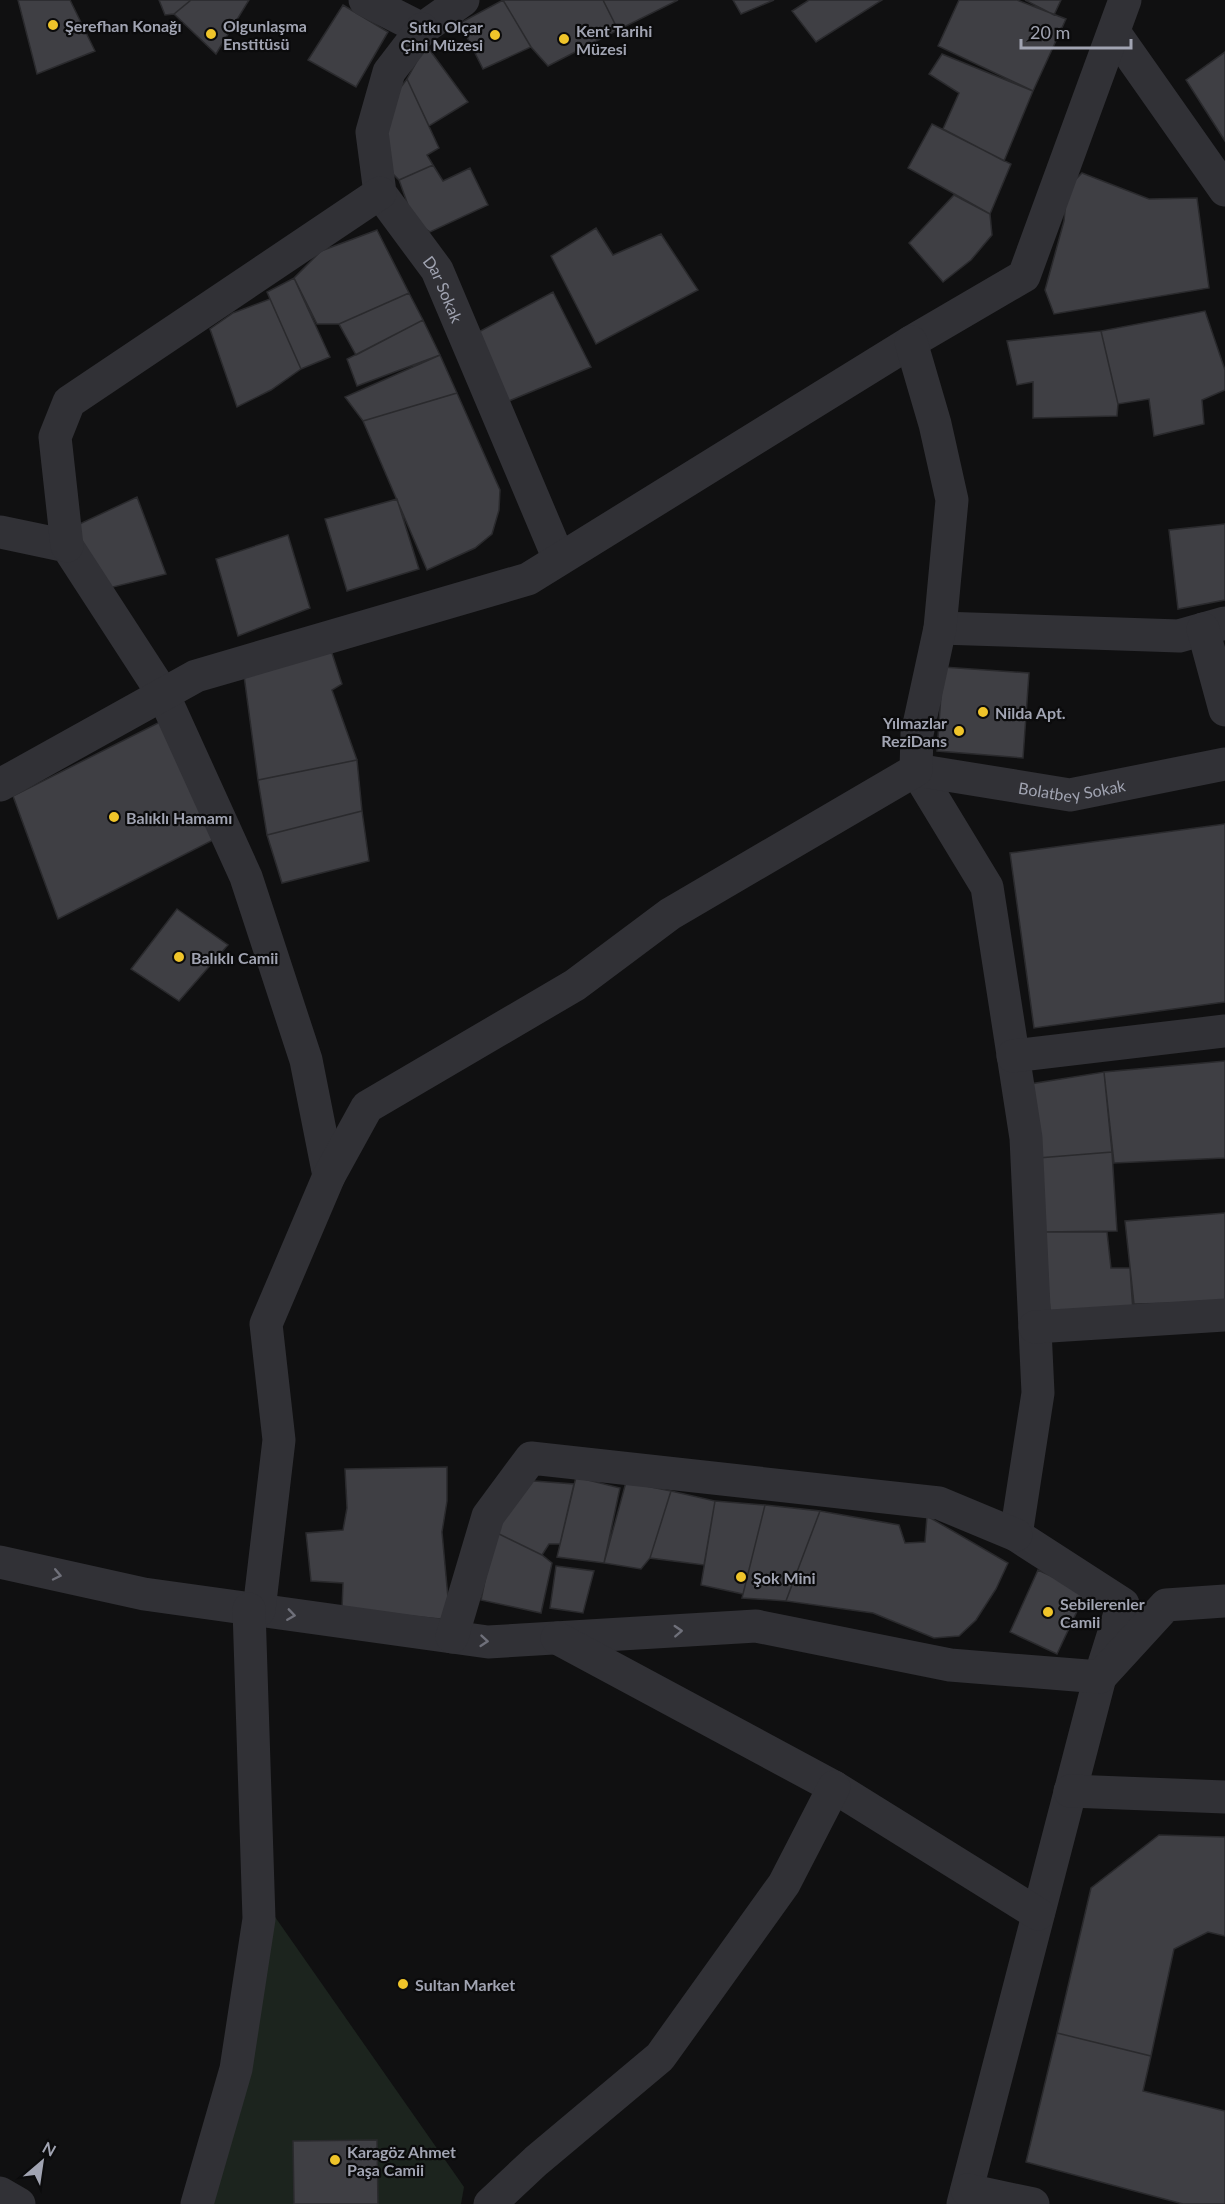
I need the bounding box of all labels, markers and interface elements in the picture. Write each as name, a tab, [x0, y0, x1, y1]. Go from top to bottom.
scale bar	[1021, 12, 1130, 50]
place label: Şerefhan Konağı	[65, 16, 182, 35]
place label: Olgunlaşma Enstitüsü	[223, 16, 307, 53]
place label: Sıtkı Olçar Çini Müzesi	[401, 17, 483, 54]
marker: Şerefhan Konağı	[46, 18, 60, 32]
place label: Kent Tarihi Müzesi	[576, 21, 652, 58]
text: 20 m	[1030, 21, 1070, 43]
marker: Olgunlaşma Enstitüsü	[204, 27, 218, 41]
marker: Sıtkı Olçar Çini Müzesi	[488, 28, 502, 42]
marker: Kent Tarihi Müzesi	[557, 32, 571, 46]
street label: Dar Sokak	[420, 252, 468, 326]
place label: Nilda Apt.	[995, 703, 1066, 722]
marker: Nilda Apt.	[976, 705, 990, 719]
place label: Yılmazlar ReziDans	[881, 713, 947, 750]
marker: Yılmazlar ReziDans	[952, 724, 966, 738]
street label: Bolatbey Sokak	[1017, 775, 1128, 805]
place label: Balıklı Hamamı	[126, 808, 232, 827]
marker: Balıklı Hamamı	[107, 810, 121, 824]
place label: Balıklı Camii	[191, 948, 278, 967]
marker: Balıklı Camii	[172, 950, 186, 964]
one-way arrow	[52, 1568, 62, 1581]
place label: Şok Mini	[753, 1568, 816, 1587]
marker: Şok Mini	[734, 1570, 748, 1584]
place label: Sebilerenler Camii	[1060, 1594, 1145, 1631]
marker: Sebilerenler Camii	[1041, 1605, 1055, 1619]
one-way arrow	[286, 1608, 295, 1620]
one-way arrow	[674, 1624, 683, 1637]
one-way arrow	[479, 1634, 488, 1647]
place label: Sultan Market	[415, 1975, 515, 1994]
marker: Sultan Market	[396, 1977, 410, 1991]
north arrow	[12, 2132, 72, 2192]
text: N	[40, 2137, 60, 2160]
place label: Karagöz Ahmet Paşa Camii	[347, 2142, 456, 2179]
marker: Karagöz Ahmet Paşa Camii	[328, 2153, 342, 2167]

